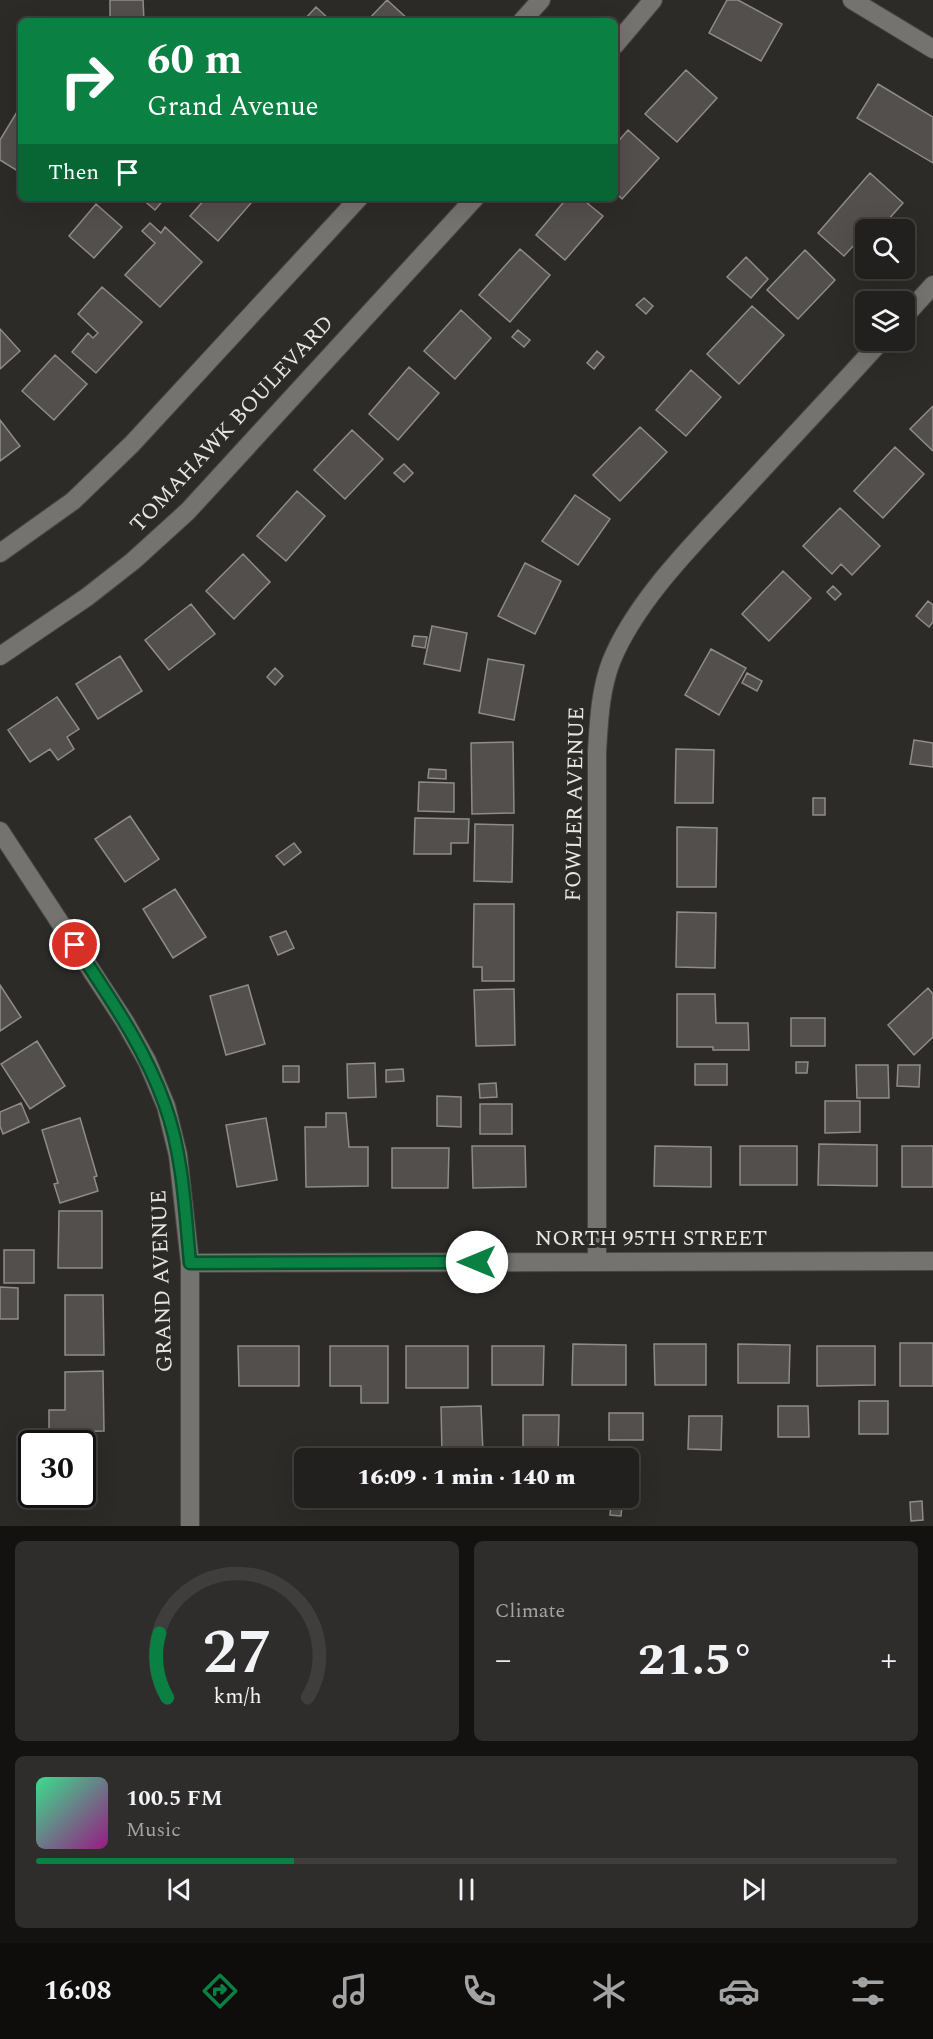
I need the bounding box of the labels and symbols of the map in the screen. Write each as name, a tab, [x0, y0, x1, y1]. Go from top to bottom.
street label: TOMAHAWK BOULEVARD	[122, 308, 342, 540]
street label: FOWLER AVENUE	[557, 706, 593, 902]
pin	[49, 919, 100, 970]
street label: GRAND AVENUE	[142, 1189, 182, 1373]
street label: NORTH 95TH STREET	[535, 1222, 767, 1255]
position arrow	[445, 1230, 509, 1294]
speed limit sign: 30	[18, 1430, 96, 1508]

